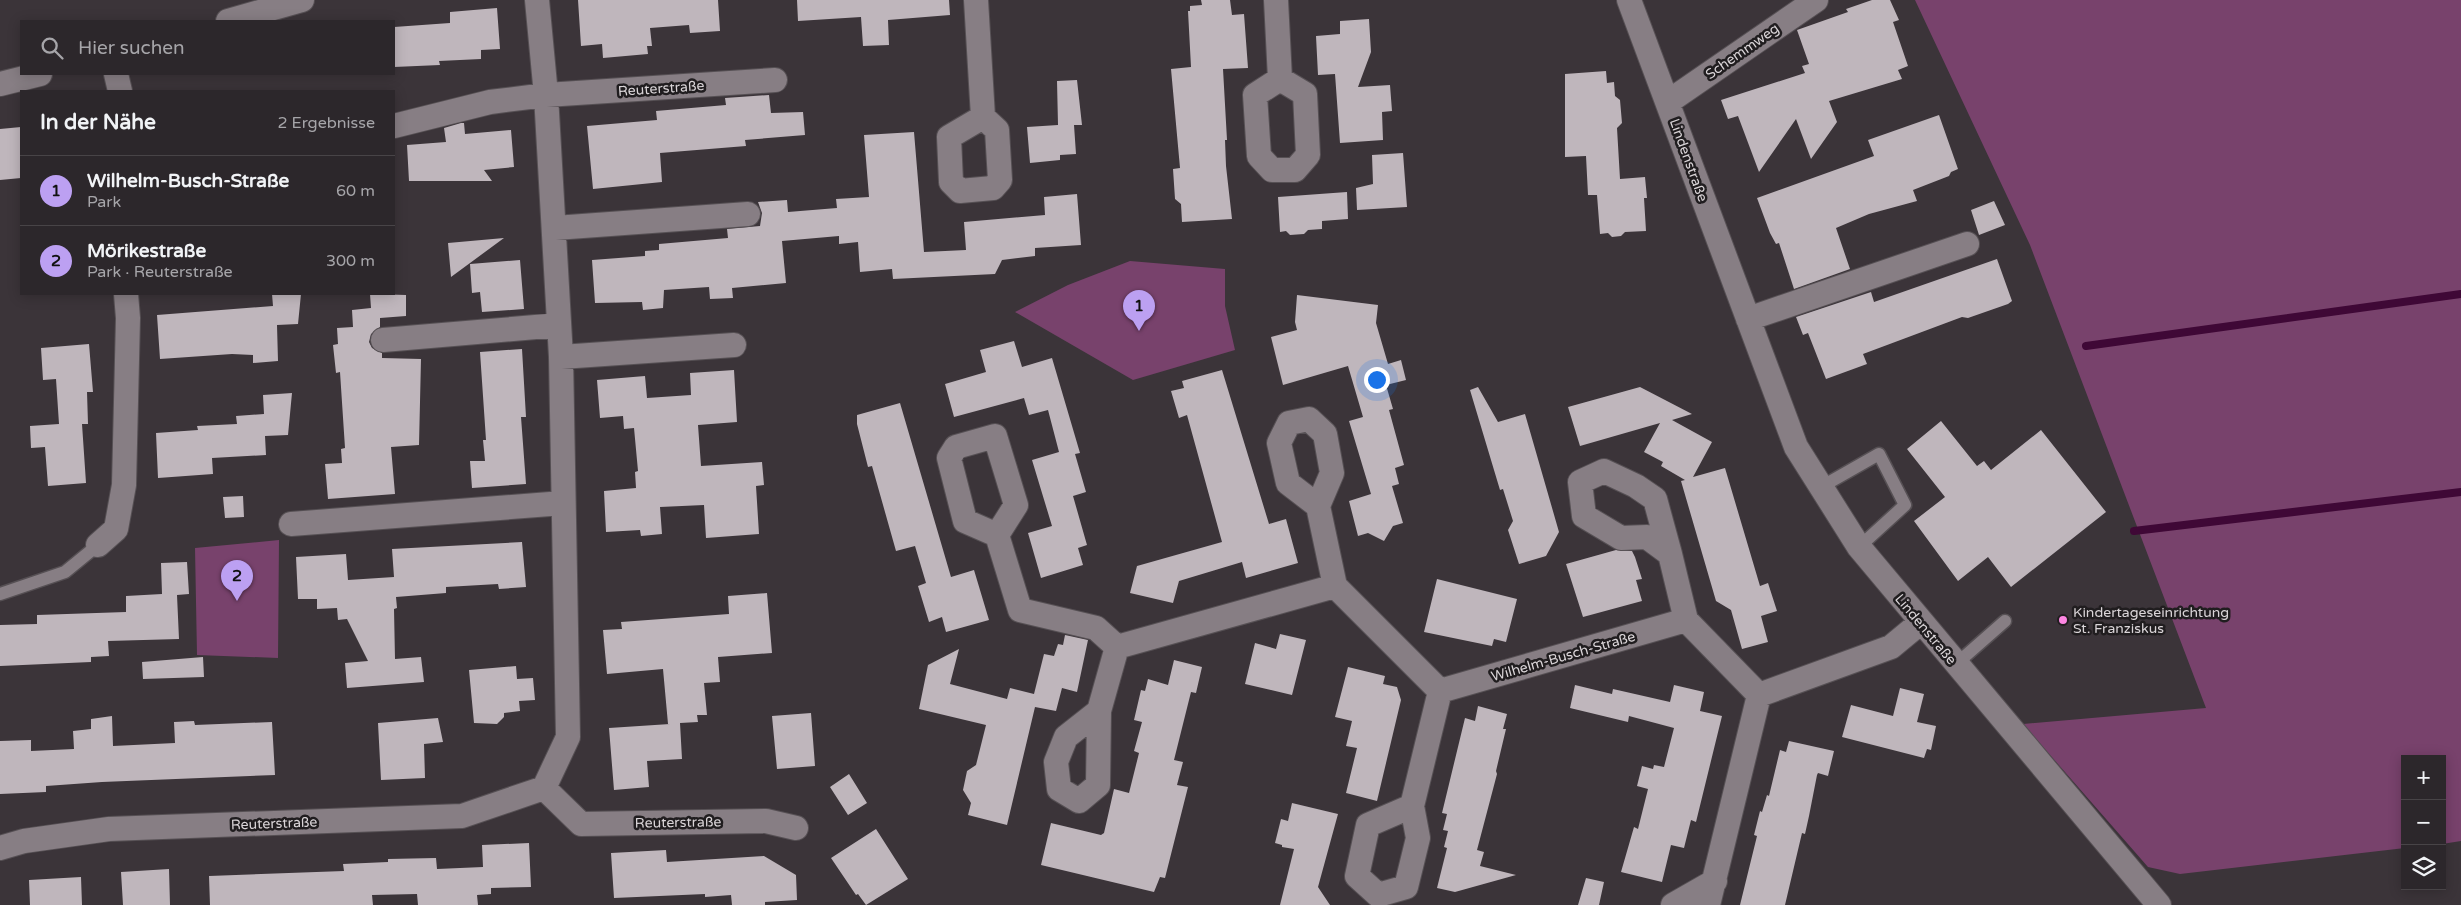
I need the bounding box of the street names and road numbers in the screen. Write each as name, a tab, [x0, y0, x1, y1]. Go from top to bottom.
street label: Schemmweg	[1702, 20, 1782, 83]
street label: Reuterstraße	[617, 77, 705, 100]
street label: Lindenstraße	[1666, 116, 1711, 204]
street label: Lindenstraße	[1891, 591, 1960, 668]
street label: Wilhelm-Busch-Straße	[1489, 628, 1637, 685]
street label: Reuterstraße	[230, 813, 318, 834]
street label: Reuterstraße	[635, 813, 722, 832]

